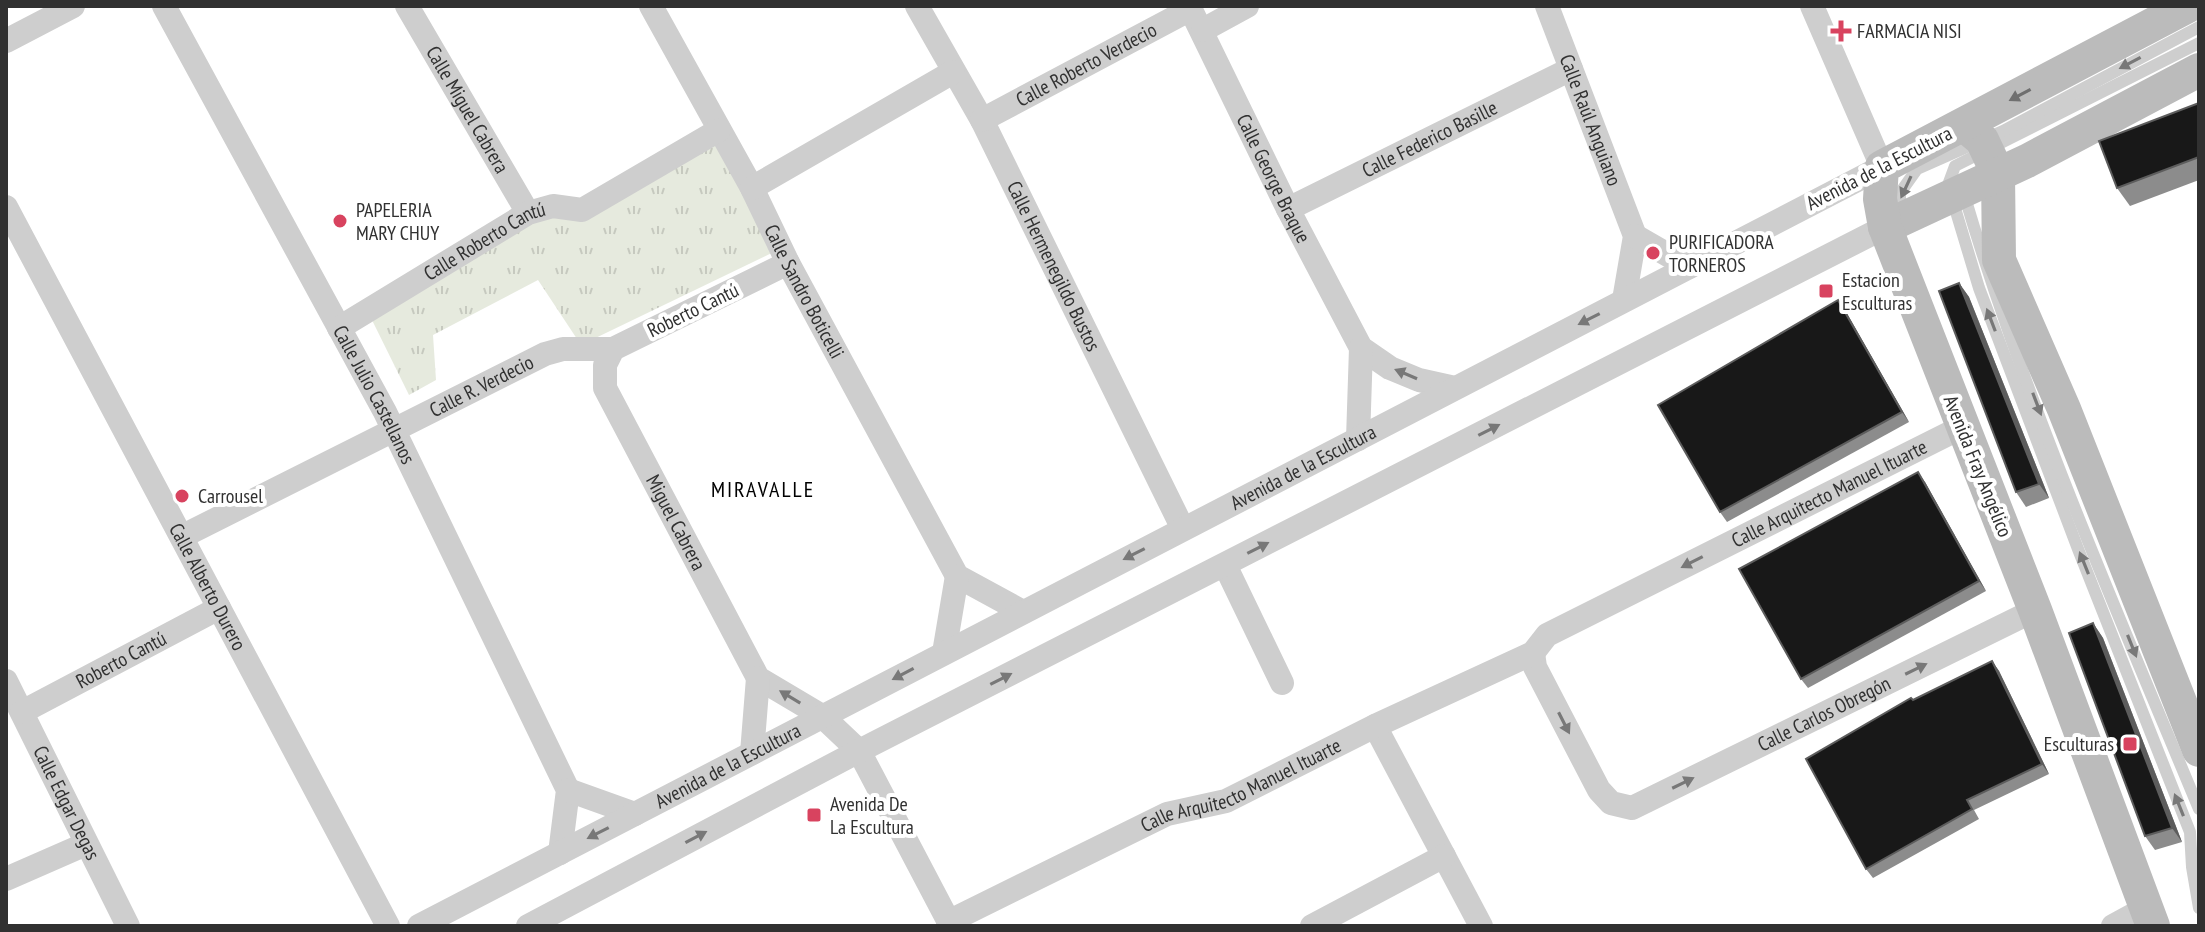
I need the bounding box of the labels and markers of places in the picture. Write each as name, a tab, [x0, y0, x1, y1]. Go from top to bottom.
place label: FARMACIA NISI	[1857, 18, 1962, 44]
marker: FARMACIA NISI	[1832, 22, 1850, 40]
place label: PAPELERIA MARY CHUY	[356, 197, 439, 246]
marker: PAPELERIA MARY CHUY	[331, 212, 349, 230]
place label: PURIFICADORA TORNEROS	[1669, 229, 1774, 278]
marker: PURIFICADORA TORNEROS	[1644, 244, 1662, 262]
place label: Estacion Esculturas	[1842, 267, 1912, 316]
marker: Estacion Esculturas	[1817, 282, 1835, 300]
place label: Carrousel	[198, 483, 263, 509]
marker: Carrousel	[173, 487, 191, 505]
place label: Esculturas	[2044, 731, 2114, 757]
marker: Esculturas	[2121, 735, 2139, 753]
place label: Avenida De La Escultura	[830, 791, 914, 840]
marker: Avenida De La Escultura	[805, 806, 823, 824]

